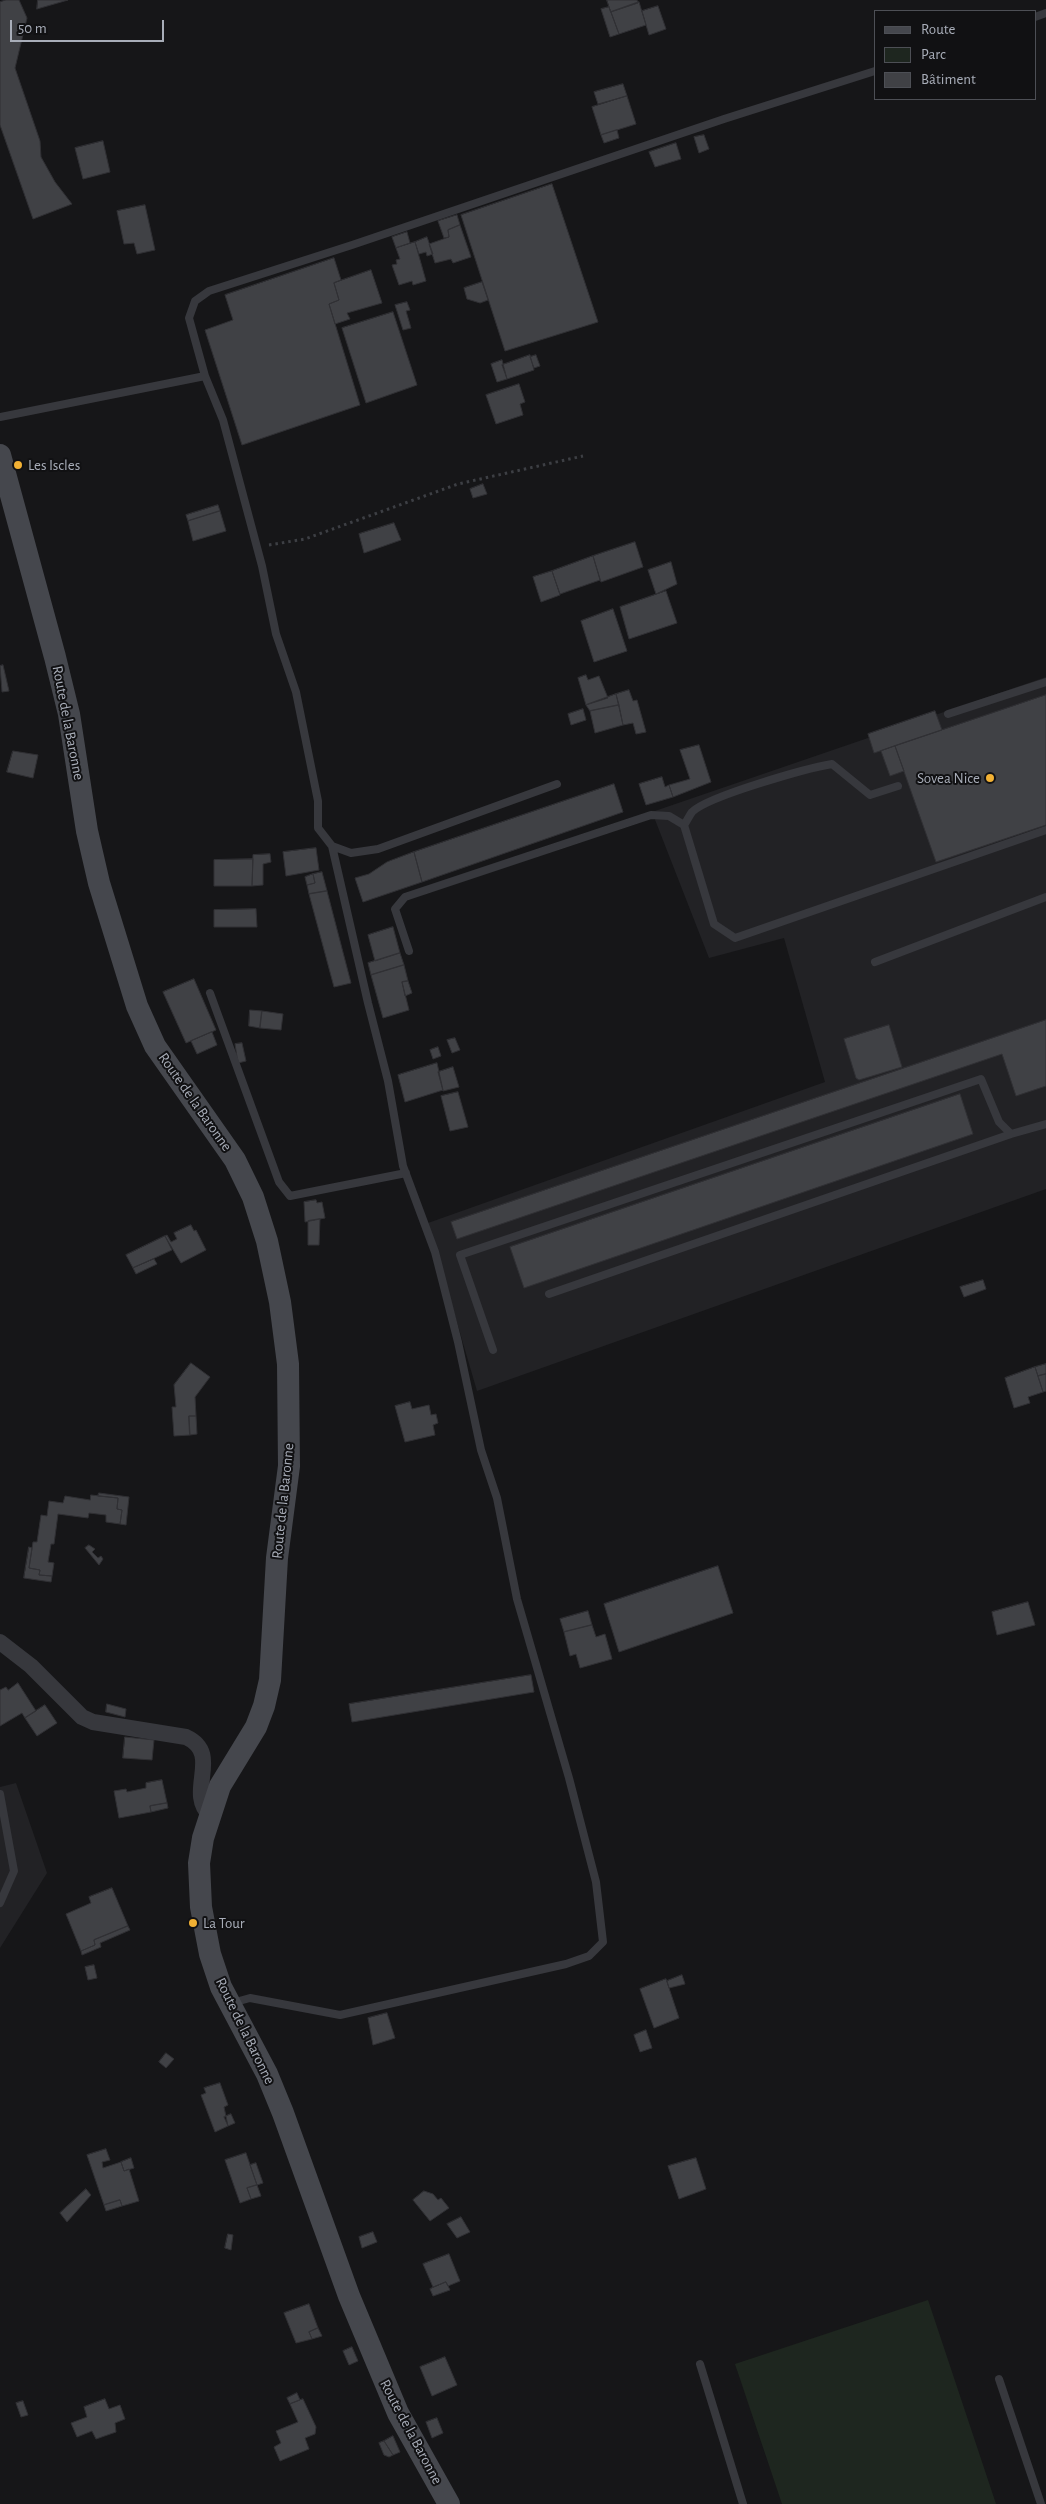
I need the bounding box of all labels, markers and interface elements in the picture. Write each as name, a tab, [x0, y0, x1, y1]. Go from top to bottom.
scale bar	[12, 10, 166, 42]
legend	[874, 10, 1036, 100]
text: 50 m	[18, 21, 47, 36]
text: Route	[921, 22, 955, 37]
text: Parc	[921, 47, 946, 62]
text: Bâtiment	[921, 72, 976, 87]
place label: Les Iscles	[28, 456, 80, 474]
marker: Les Iscles	[12, 459, 24, 471]
street label: Route de la Baronne	[48, 664, 88, 782]
place label: Sovea Nice	[917, 769, 980, 787]
marker: Sovea Nice	[984, 772, 996, 784]
street label: Route de la Baronne	[154, 1049, 236, 1155]
street label: Route de la Baronne	[268, 1442, 298, 1560]
place label: La Tour	[203, 1914, 245, 1932]
marker: La Tour	[187, 1917, 199, 1929]
street label: Route de la Baronne	[211, 1975, 279, 2087]
street label: Route de la Baronne	[376, 2376, 446, 2488]

